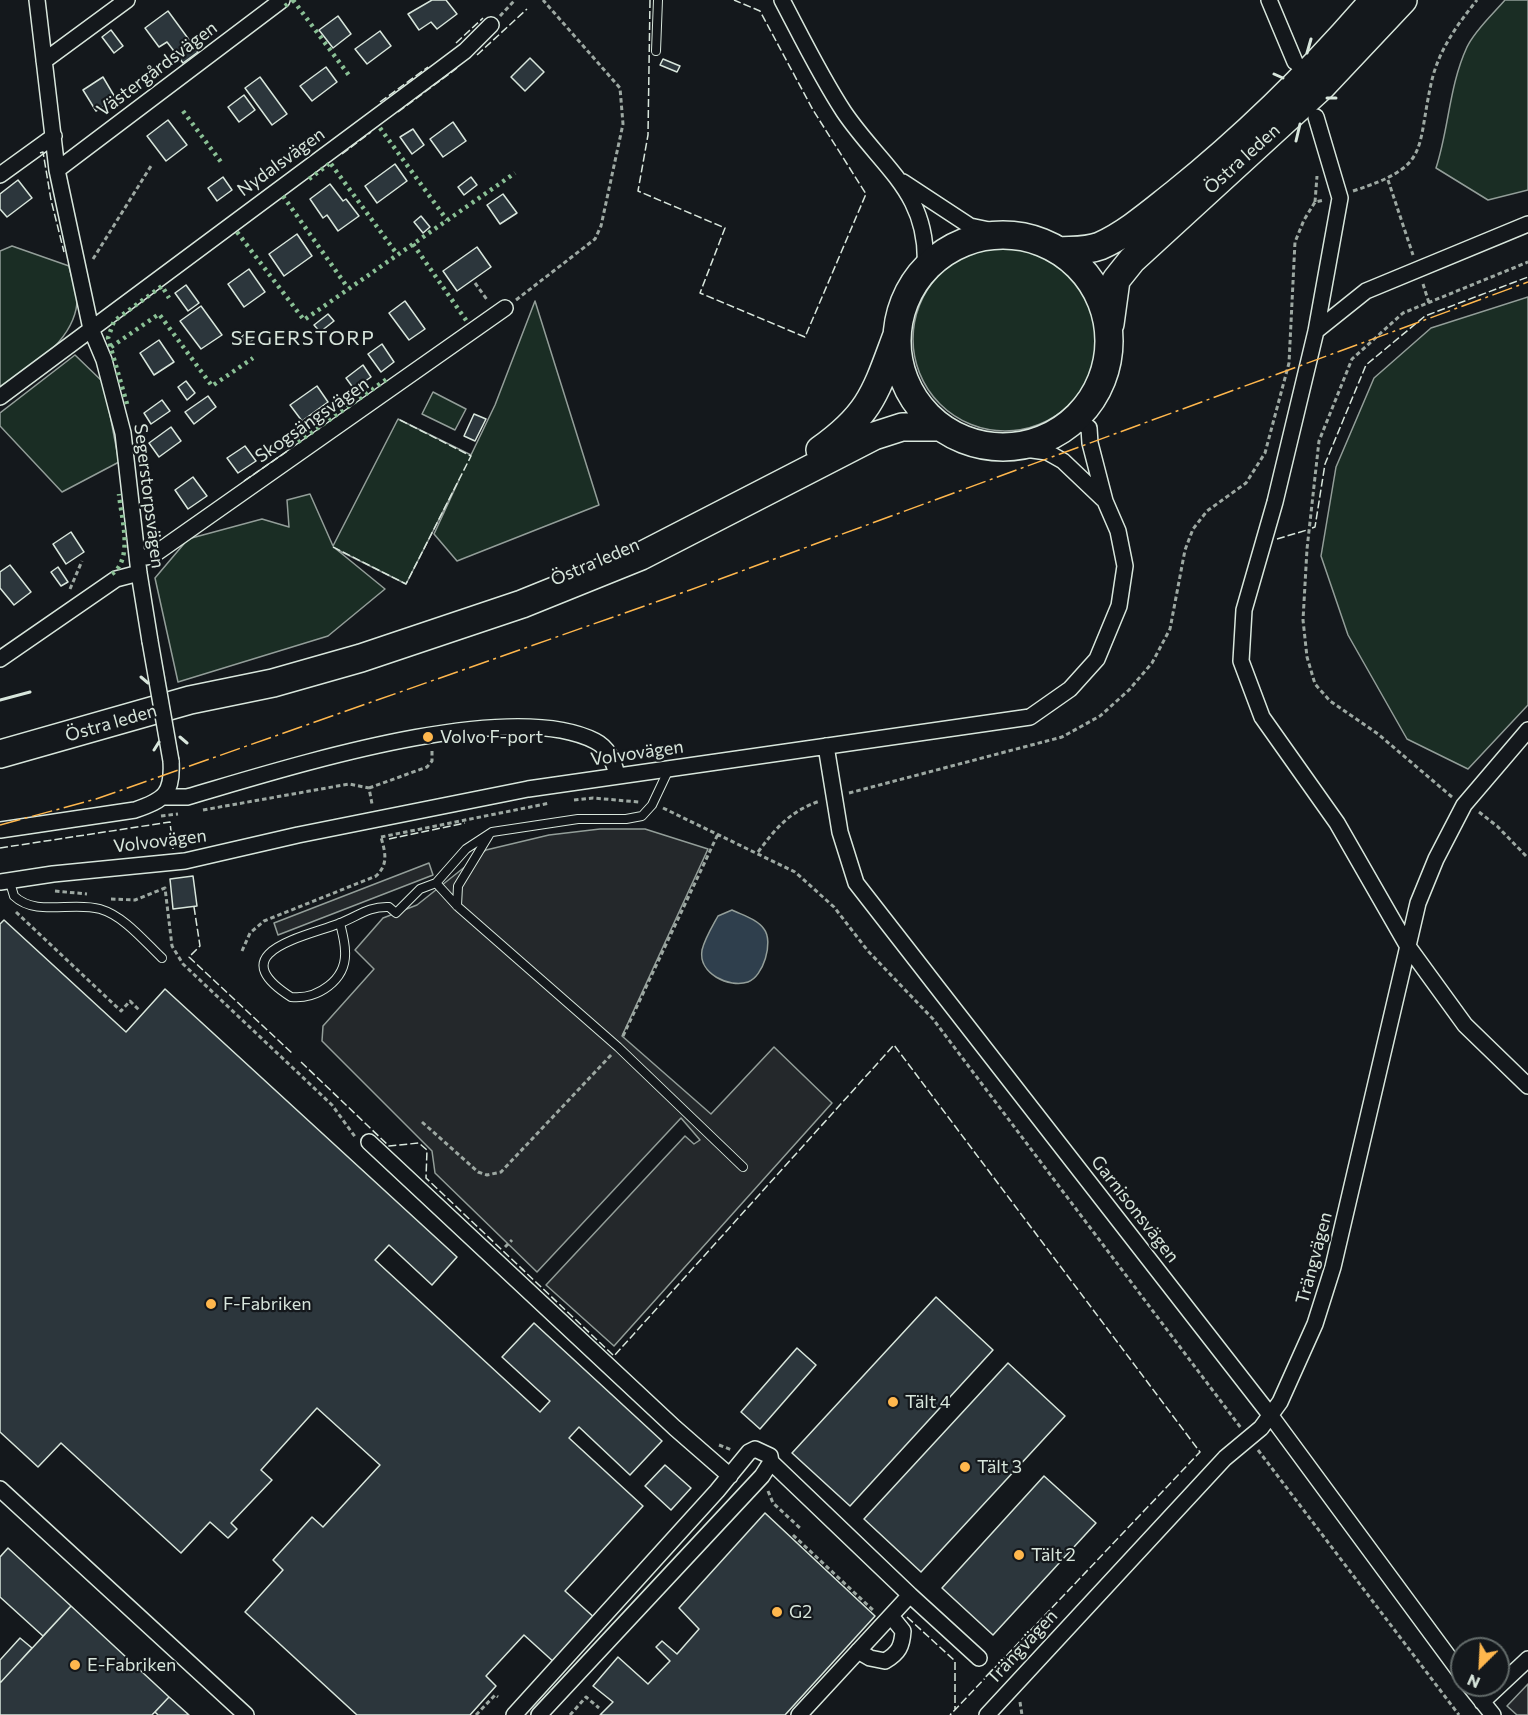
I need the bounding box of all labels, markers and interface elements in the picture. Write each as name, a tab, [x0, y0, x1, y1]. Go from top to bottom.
street label: Västergårdsvägen	[93, 17, 221, 121]
street label: Östra leden	[1200, 119, 1284, 199]
street label: Nydalsvägen	[233, 123, 329, 201]
district label: SEGERSTORP	[231, 326, 375, 350]
street label: Skogsängsvägen	[251, 373, 373, 467]
street label: Segerstorpsvägen	[129, 422, 169, 570]
street label: Östra leden	[547, 534, 643, 590]
street label: Östra leden	[63, 700, 159, 746]
place label: Volvo F-port	[440, 726, 543, 748]
marker: Volvo F-port	[421, 730, 435, 744]
street label: Volvovägen	[589, 736, 685, 770]
street label: Volvovägen	[112, 825, 208, 857]
street label: Garnisonsvägen	[1087, 1151, 1183, 1267]
street label: Trängvägen	[1291, 1210, 1337, 1306]
place label: F-Fabriken	[223, 1293, 312, 1315]
marker: F-Fabriken	[204, 1297, 218, 1311]
place label: Tält 4	[905, 1391, 951, 1413]
marker: Tält 4	[886, 1395, 900, 1409]
place label: Tält 3	[977, 1456, 1022, 1478]
marker: Tält 3	[958, 1460, 972, 1474]
place label: Tält 2	[1031, 1544, 1076, 1566]
marker: Tält 2	[1012, 1548, 1026, 1562]
place label: G2	[789, 1601, 812, 1623]
marker: G2	[770, 1605, 784, 1619]
street label: Trängvägen	[982, 1605, 1062, 1689]
north arrow	[1450, 1637, 1510, 1697]
place label: E-Fabriken	[87, 1654, 176, 1676]
marker: E-Fabriken	[68, 1658, 82, 1672]
text: N	[1464, 1671, 1483, 1693]

